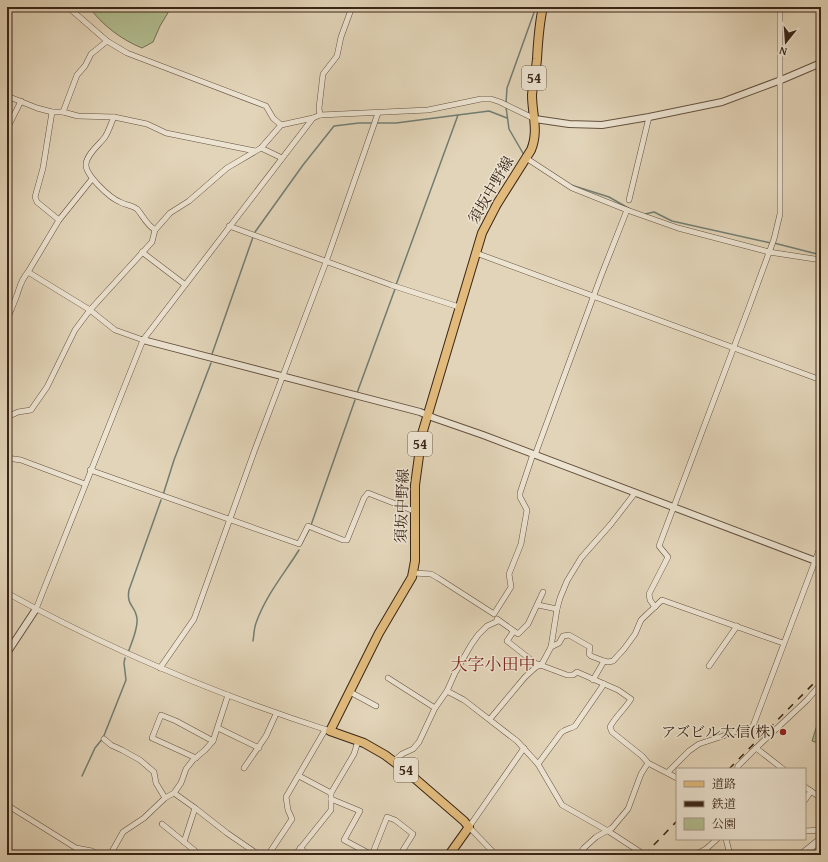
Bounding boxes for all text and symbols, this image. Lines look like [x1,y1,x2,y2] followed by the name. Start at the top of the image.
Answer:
[766,22,806,62] north arrow
[777,43,789,60] text: N
[522,66,546,90] road number: 54
[463,152,518,227] street label: 須坂中野線
[408,432,432,456] road number: 54
[390,468,413,544] street label: 須坂中野線
[451,651,536,676] district label: 大字小田中
[661,721,775,742] place label: アズビル太信(株)
[778,727,788,737] marker: アズビル太信(株)
[394,758,418,782] road number: 54
[676,768,806,840] legend
[712,775,736,792] text: 道路
[711,795,736,812] text: 鉄道
[712,815,736,832] text: 公園

